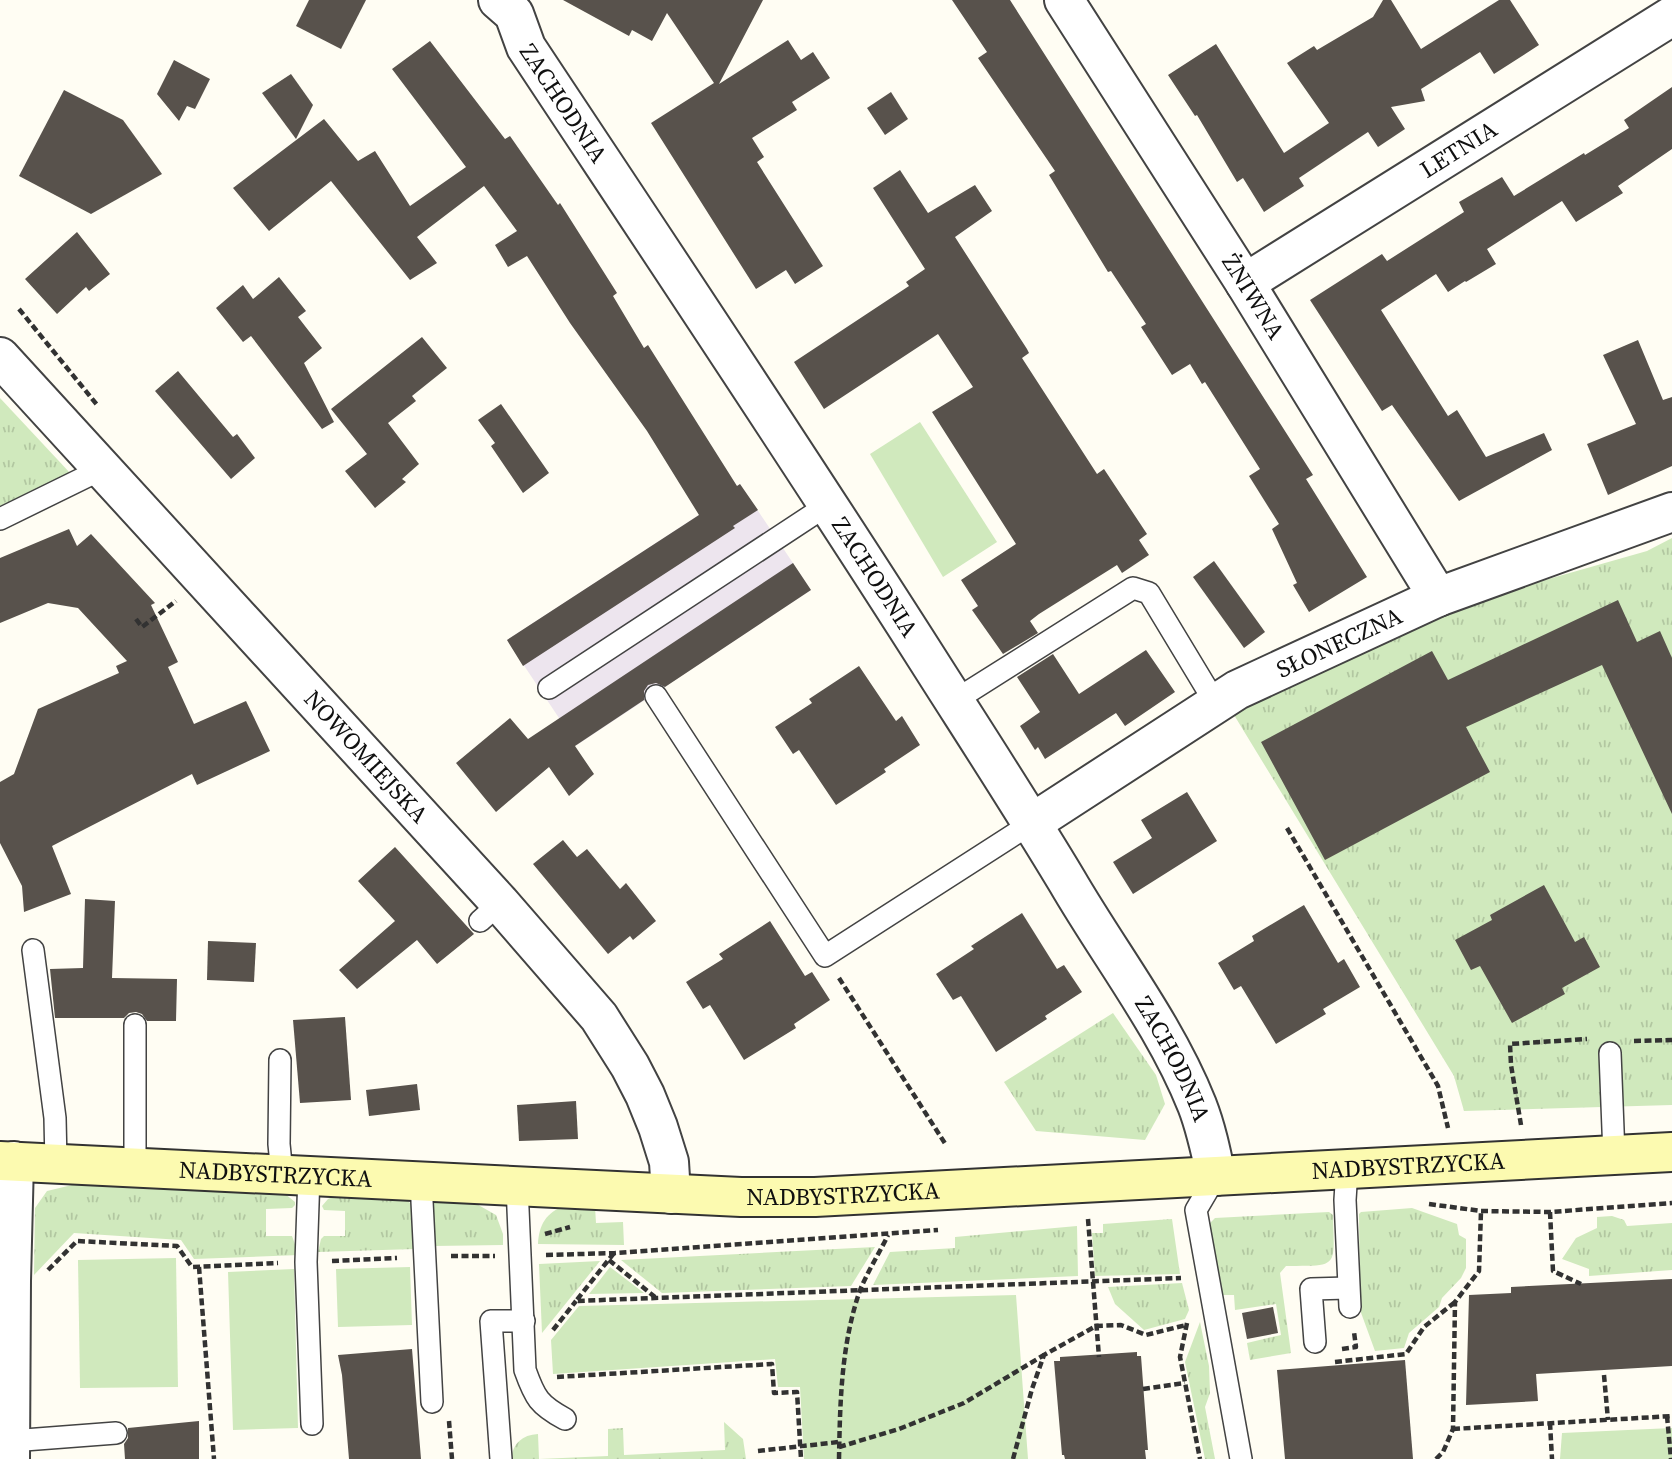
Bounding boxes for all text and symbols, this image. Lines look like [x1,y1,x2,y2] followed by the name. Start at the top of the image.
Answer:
[512,37,615,169] street label: ZACHODNIA
[1414,112,1503,186] street label: LETNIA
[1215,247,1293,346] street label: ŻNIWNA
[824,510,926,643] street label: ZACHODNIA
[1271,599,1407,686] street label: SŁONECZNA
[297,683,436,830] street label: NOWOMIEJSKA
[1127,990,1219,1126] street label: ZACHODNIA
[1311,1144,1506,1187] street label: NADBYSTRZYCKA
[178,1153,373,1195] street label: NADBYSTRZYCKA
[746,1173,941,1213] street label: NADBYSTRZYCKA

